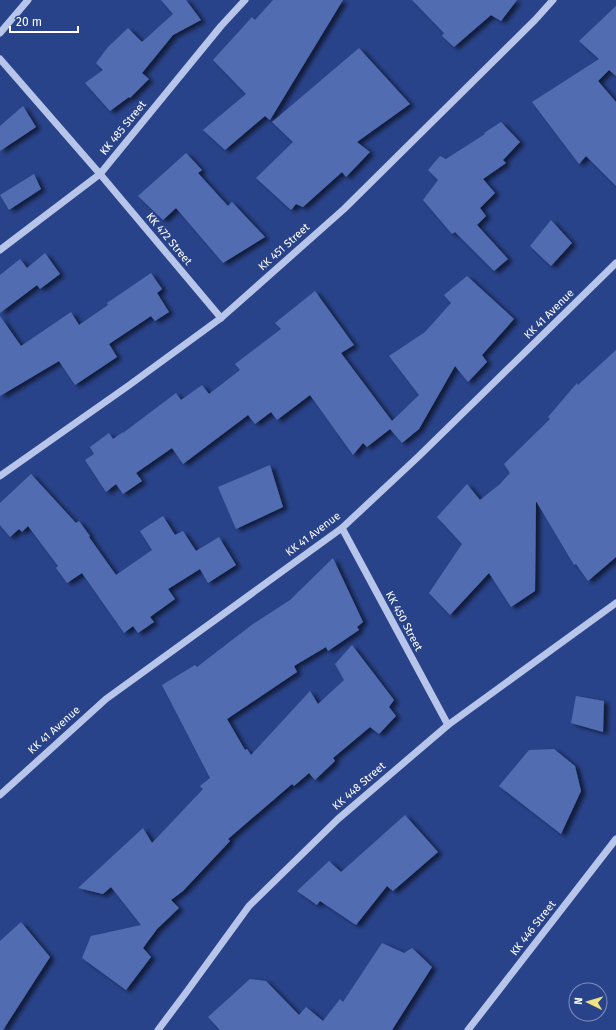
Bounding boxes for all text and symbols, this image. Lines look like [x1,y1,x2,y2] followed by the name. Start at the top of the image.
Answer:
[10,8,78,34] scale bar
[16,15,42,29] text: 20 m
[97,98,149,158] street label: KK 485 Street
[143,210,195,268] street label: KK 472 Street
[256,221,312,273] street label: KK 451 Street
[521,286,577,342] street label: KK 41 Avenue
[283,509,343,559] street label: KK 41 Avenue
[383,589,425,653] street label: KK 450 Street
[25,703,83,757] street label: KK 41 Avenue
[330,759,388,813] street label: KK 448 Street
[507,898,559,958] street label: KK 446 Street
[568,982,608,1022] north arrow
[572,997,585,1005] text: N

